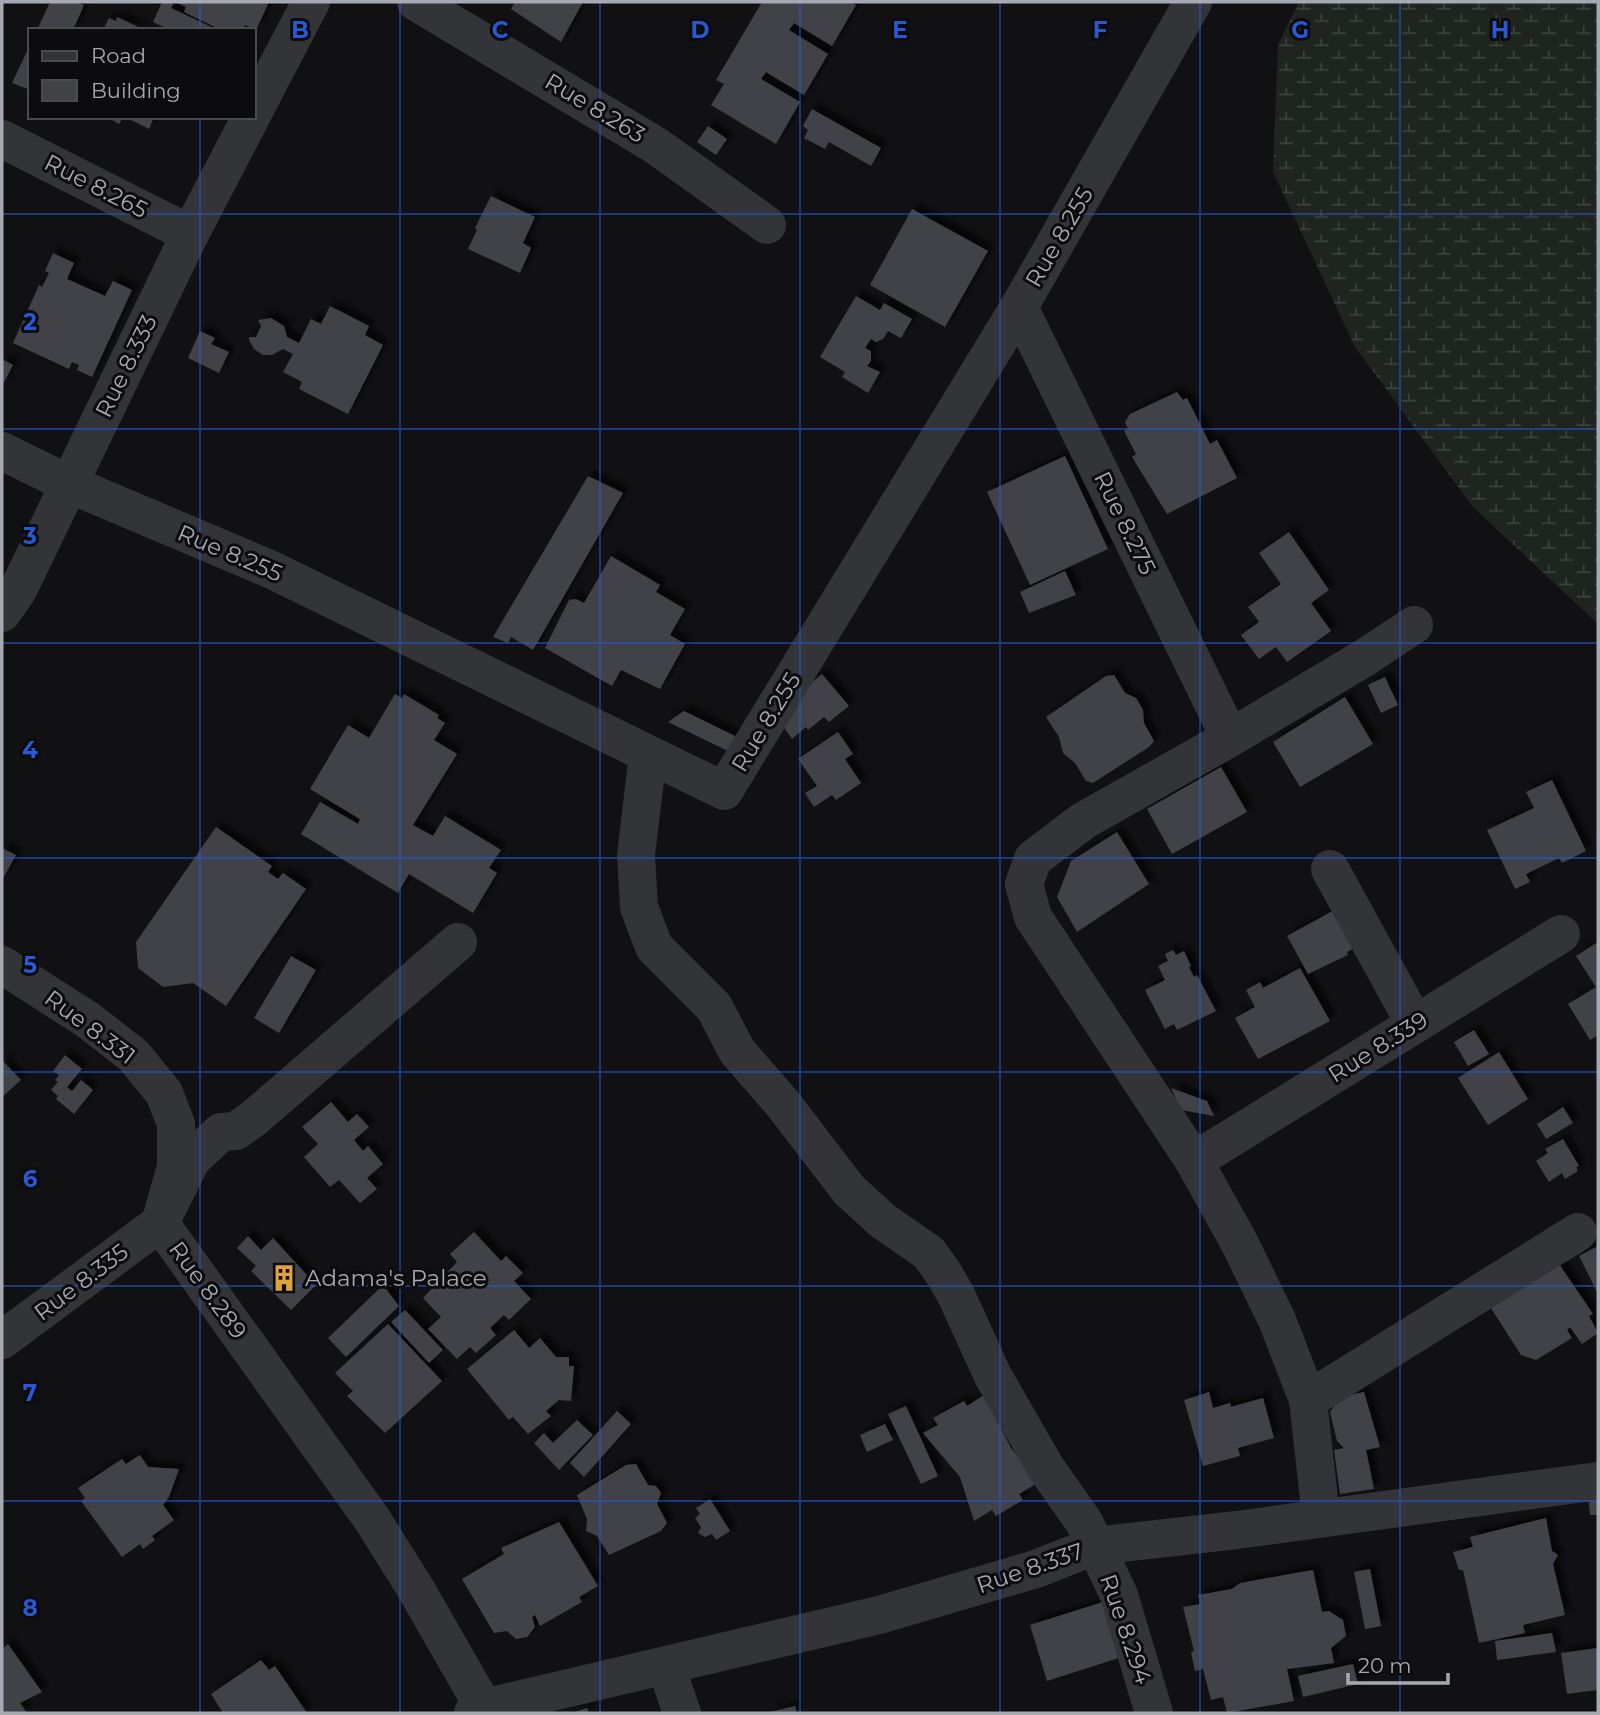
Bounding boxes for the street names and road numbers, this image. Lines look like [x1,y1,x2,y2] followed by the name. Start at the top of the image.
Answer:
[540,67,650,149] street label: Rue 8.263
[40,148,152,224] street label: Rue 8.265
[1019,182,1099,292] street label: Rue 8.255
[89,310,163,422] street label: Rue 8.333
[1088,467,1162,579] street label: Rue 8.275
[173,518,287,588] street label: Rue 8.255
[725,667,807,777] street label: Rue 8.255
[39,984,141,1070] street label: Rue 8.331
[1323,1005,1433,1089] street label: Rue 8.339
[163,1236,253,1344] street label: Rue 8.289
[28,1238,134,1326] street label: Rue 8.335
[973,1537,1087,1599] street label: Rue 8.337
[1094,1570,1158,1688] street label: Rue 8.294

